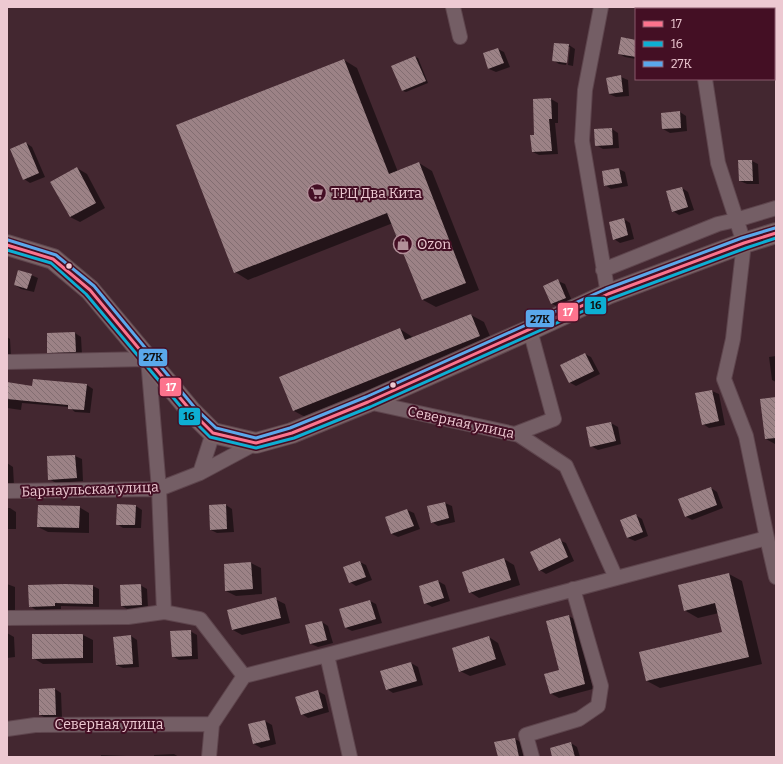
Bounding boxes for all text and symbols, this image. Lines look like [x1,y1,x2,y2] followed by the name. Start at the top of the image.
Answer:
[635,8,775,80] legend
[671,17,682,31] text: 17
[671,37,683,51] text: 16
[671,57,692,71] text: 27К
[306,182,328,204] supermarket icon: ТРЦ Два Кита
[331,185,422,202] place label: ТРЦ Два Кита
[392,233,414,255] shop icon: Ozon
[417,236,451,253] place label: Ozon
[64,261,74,271] unlabelled marker
[584,296,607,315] line badge: 16
[590,299,602,312] text: 16
[557,302,579,322] line badge: 17
[563,306,573,319] text: 17
[525,309,555,328] line badge: 27К
[530,313,550,326] text: 27К
[138,348,168,367] line badge: 27К
[143,351,163,364] text: 27К
[159,377,182,397] line badge: 17
[388,380,398,390] unlabelled marker
[166,381,176,394] text: 17
[406,403,516,442] street label: Северная улица
[178,407,201,426] line badge: 16
[183,410,195,423] text: 16
[21,479,159,500] street label: Барнаульская улица
[55,716,164,733] street label: Северная улица

